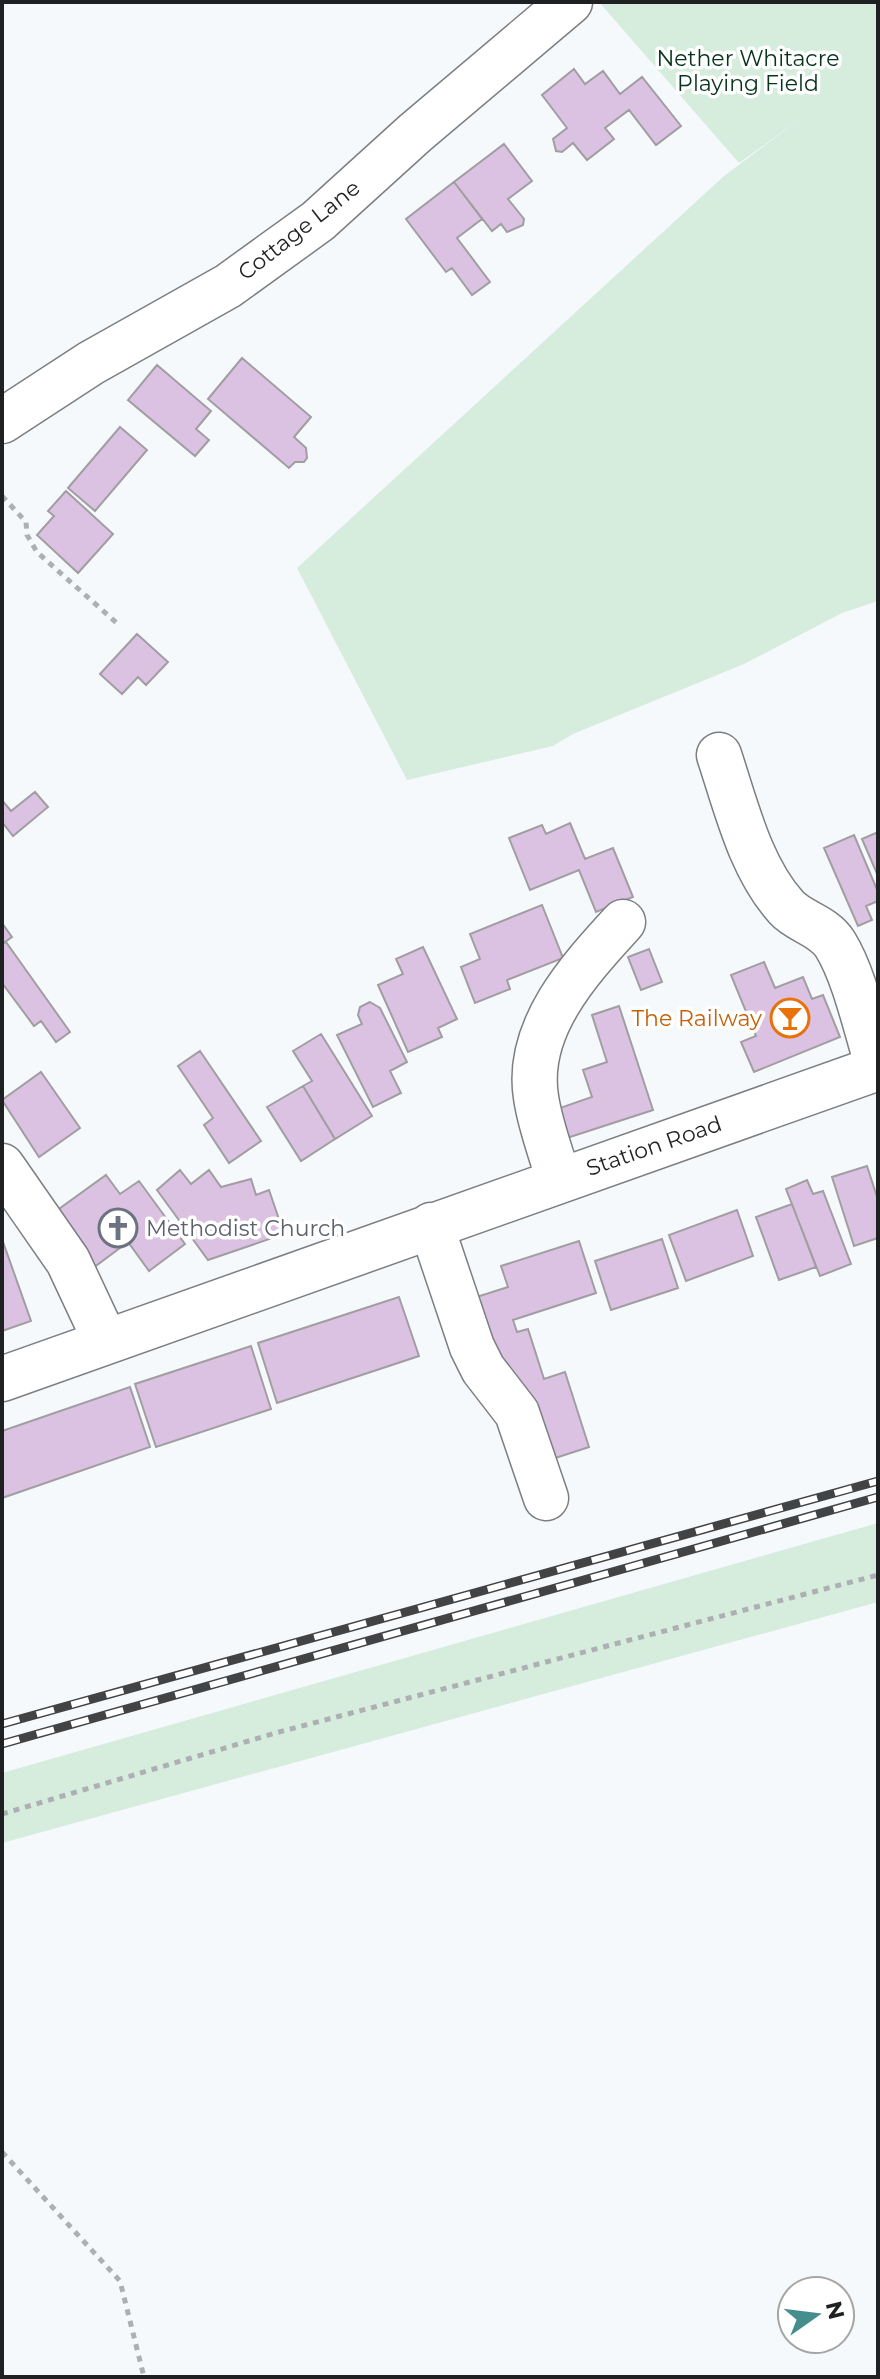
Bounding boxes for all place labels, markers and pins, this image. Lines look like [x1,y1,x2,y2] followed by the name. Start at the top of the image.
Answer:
[769,997,811,1039] bar icon: The Railway
[631,1005,762,1032] place label: The Railway
[97,1207,139,1249] church icon: Methodist Church
[146,1215,345,1242] place label: Methodist Church

